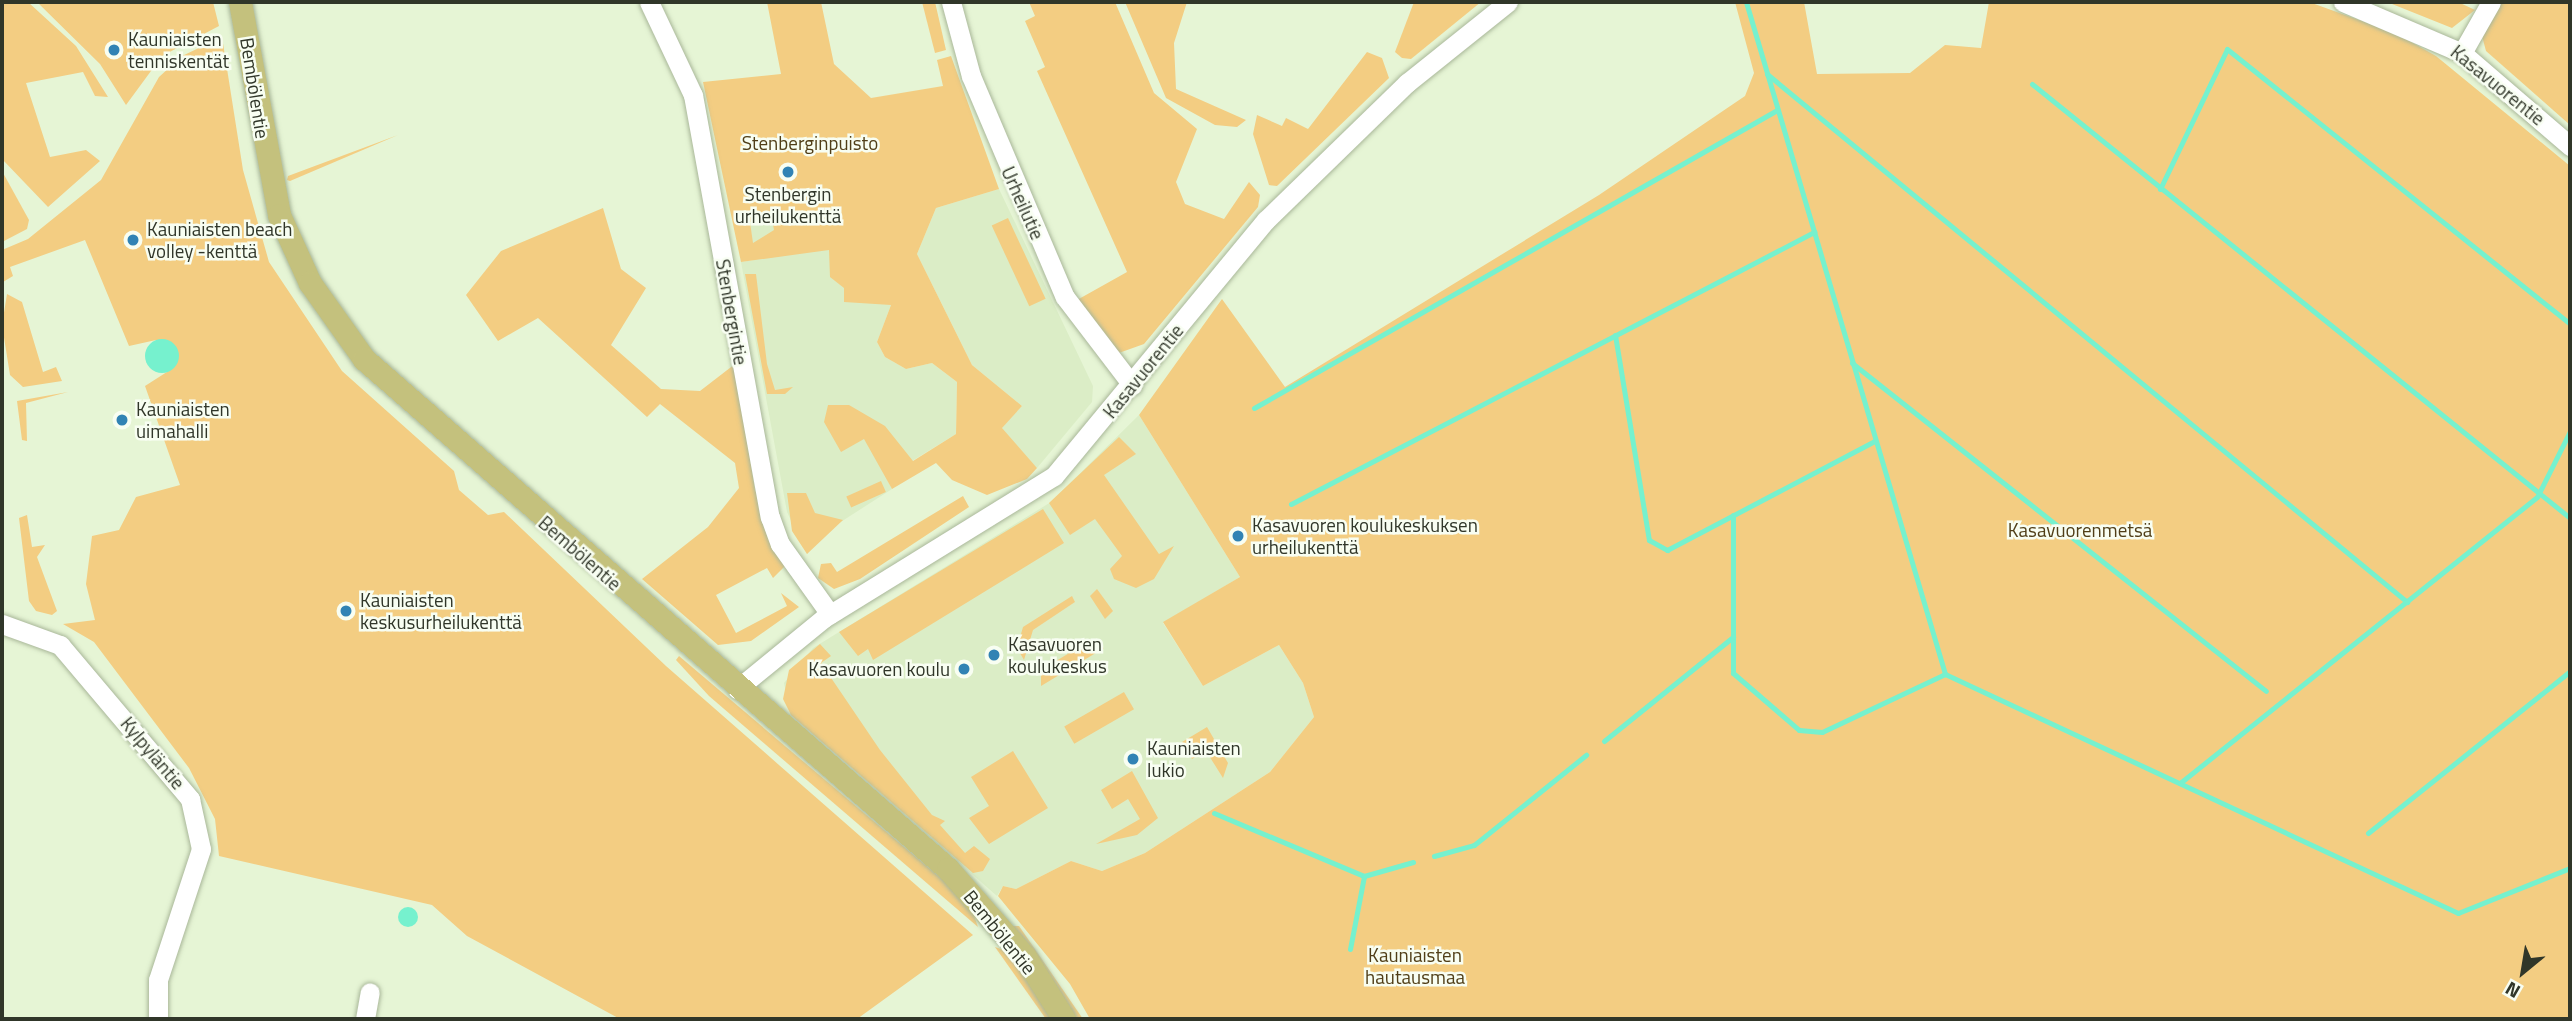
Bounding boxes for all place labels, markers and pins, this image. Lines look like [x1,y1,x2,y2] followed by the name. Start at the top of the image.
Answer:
[128,28,229,72] place label: Kauniaisten tenniskentät
[106,42,122,58] marker: Kauniaisten tenniskentät
[780,164,796,180] marker: Stenbergin urheilukenttä
[735,183,841,227] place label: Stenbergin urheilukenttä
[147,218,293,262] place label: Kauniaisten beach volley -kenttä
[125,232,141,248] marker: Kauniaisten beach volley -kenttä
[136,398,230,442] place label: Kauniaisten uimahalli
[114,412,130,428] marker: Kauniaisten uimahalli
[1252,514,1478,558] place label: Kasavuoren koulukeskuksen urheilukenttä
[1230,528,1246,544] marker: Kasavuoren koulukeskuksen urheilukenttä
[360,589,522,633] place label: Kauniaisten keskusurheilukenttä
[338,603,354,619] marker: Kauniaisten keskusurheilukenttä
[1008,633,1107,677] place label: Kasavuoren koulukeskus
[986,647,1002,663] marker: Kasavuoren koulukeskus
[808,658,950,680] place label: Kasavuoren koulu
[956,661,972,677] marker: Kasavuoren koulu
[1147,737,1241,781] place label: Kauniaisten lukio
[1125,751,1141,767] marker: Kauniaisten lukio

